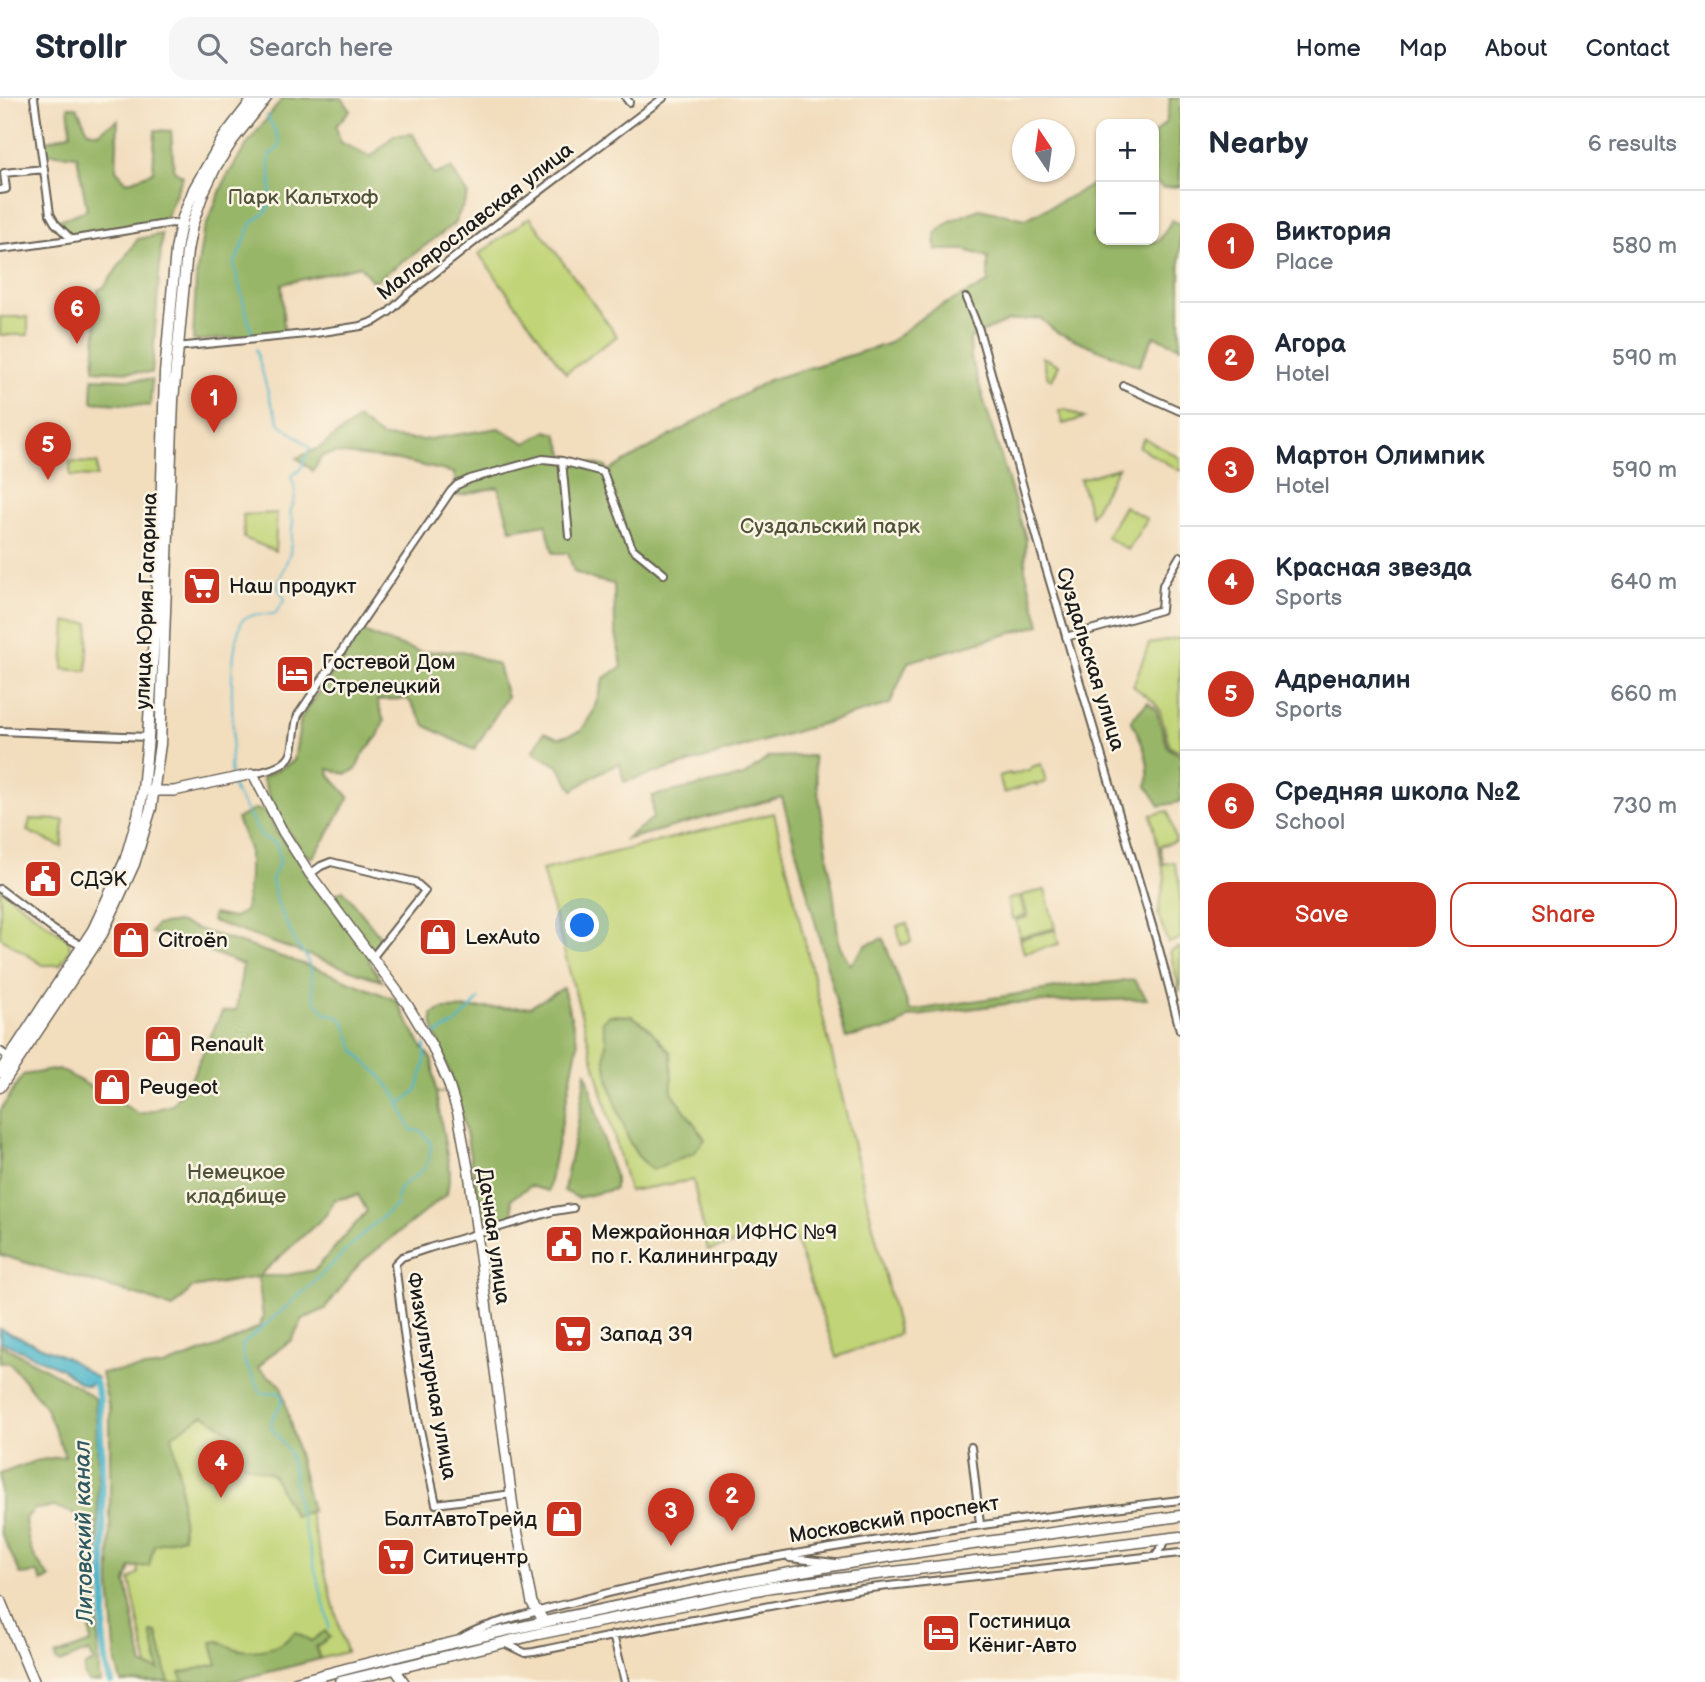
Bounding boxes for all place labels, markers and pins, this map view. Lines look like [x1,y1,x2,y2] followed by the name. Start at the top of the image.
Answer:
[54,286,100,344] pin: 6
[191,375,237,433] pin: 1
[25,422,71,480] pin: 5
[181,565,223,607] supermarket icon: Наш продукт
[229,574,357,599] place label: Наш продукт
[322,650,456,699] place label: Гостевой Дом Стрелецкий
[274,653,316,695] hotel icon: Гостевой Дом Стрелецкий
[22,858,64,900] public building icon: СДЭК
[70,867,127,892] place label: СДЭК
[417,916,459,958] shop icon: LexAuto
[110,919,152,961] shop icon: Citroën
[465,925,541,950] place label: LexAuto
[158,928,228,953] place label: Citroën
[142,1023,184,1065] shop icon: Renault
[190,1032,264,1057] place label: Renault
[91,1066,133,1108] shop icon: Peugeot
[139,1075,219,1100] place label: Peugeot
[591,1220,837,1269] place label: Межрайонная ИФНС №9 по г. Калининграду
[543,1223,585,1265] public building icon: Межрайонная ИФНС №9 по г. Калининграду
[552,1313,594,1355] supermarket icon: Запад 39
[600,1322,693,1347] place label: Запад 39
[198,1440,244,1498] pin: 4
[709,1473,755,1531] pin: 2
[648,1488,694,1546] pin: 3
[543,1498,585,1540] shop icon: БалтАвтоТрейд
[384,1507,537,1532] place label: БалтАвтоТрейд
[375,1536,417,1578] supermarket icon: Ситицентр
[423,1545,528,1570] place label: Ситицентр
[968,1609,1077,1658] place label: Гостиница Кёниг-Авто
[920,1612,962,1654] hotel icon: Гостиница Кёниг-Авто

